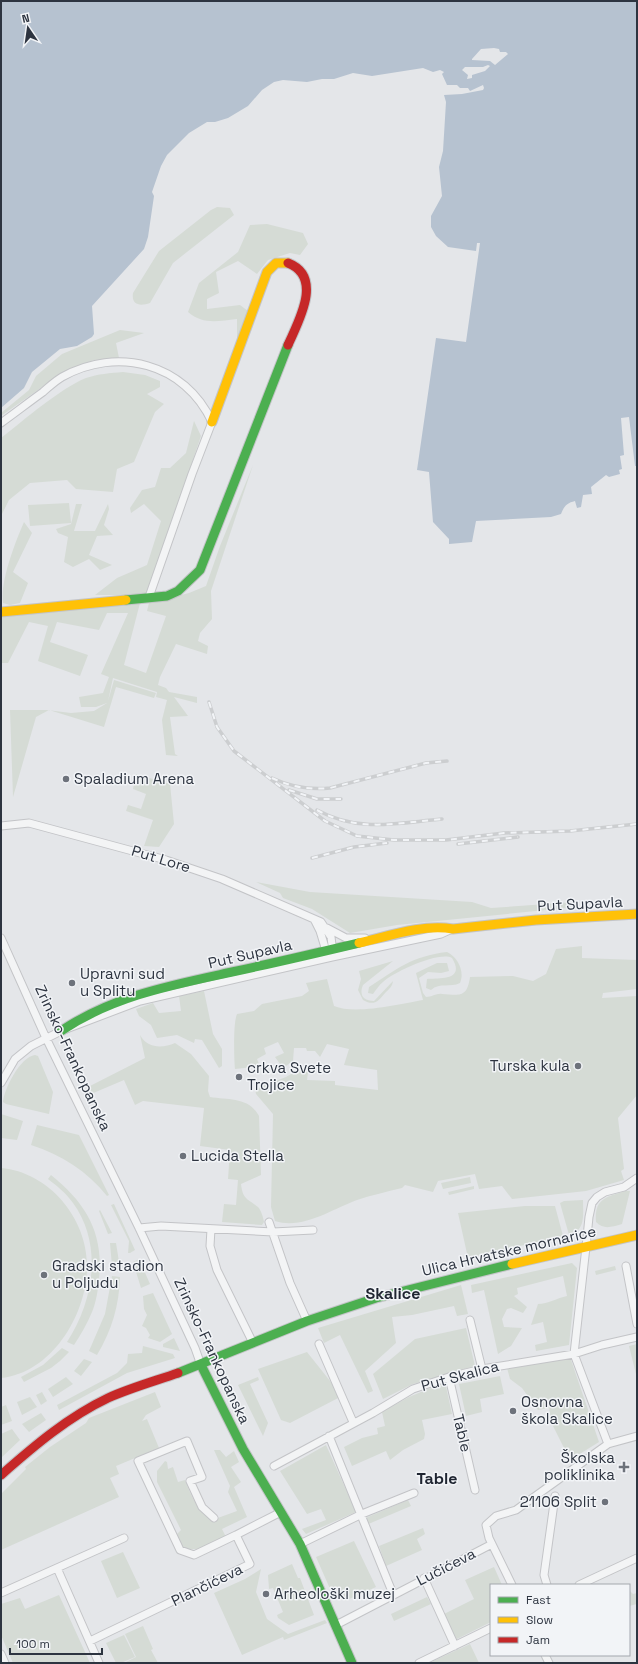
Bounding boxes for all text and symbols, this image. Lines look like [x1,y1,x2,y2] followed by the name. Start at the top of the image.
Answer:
[8,8,48,48] north arrow
[21,11,31,26] text: N
[74,769,195,788] place label: Spaladium Arena
[61,774,71,784] marker: Spaladium Arena
[129,841,193,877] street label: Put Lore
[537,892,624,915] street label: Put Supavla
[206,935,294,972] street label: Put Supavla
[80,964,165,1000] place label: Upravni sud u Splitu
[67,978,77,988] marker: Upravni sud u Splitu
[31,982,116,1134] street label: Zrinsko-Frankopanska
[490,1056,570,1075] place label: Turska kula
[247,1058,331,1094] place label: crkva Svete Trojice
[573,1061,583,1071] marker: Turska kula
[234,1072,244,1082] marker: crkva Svete Trojice
[191,1146,284,1165] place label: Lucida Stella
[178,1151,188,1161] marker: Lucida Stella
[420,1221,598,1280] street label: Ulica Hrvatske mornarice
[52,1256,164,1292] place label: Gradski stadion u Poljudu
[39,1270,49,1280] marker: Gradski stadion u Poljudu
[170,1275,255,1427] street label: Zrinsko-Frankopanska
[366,1283,420,1304] district label: Skalice
[419,1356,501,1395] street label: Put Skalica
[521,1392,613,1428] place label: Osnovna škola Skalice
[508,1406,518,1416] marker: Osnovna škola Skalice
[449,1412,476,1454] street label: Table
[544,1448,615,1484] place label: Školska poliklinika
[618,1461,630,1473] marker: Školska poliklinika
[417,1468,457,1489] district label: Table
[520,1492,597,1511] place label: 21106 Split
[600,1497,610,1507] marker: 21106 Split
[413,1543,479,1590] street label: Lučićeva
[168,1559,246,1610] street label: Plančićeva
[274,1584,395,1603] place label: Arheološki muzej
[490,1584,630,1656] legend
[261,1589,271,1599] marker: Arheološki muzej
[526,1592,551,1608] text: Fast
[526,1612,553,1628] text: Slow
[10,1630,102,1656] scale bar
[526,1632,550,1648] text: Jam
[16,1636,50,1652] text: 100 m

